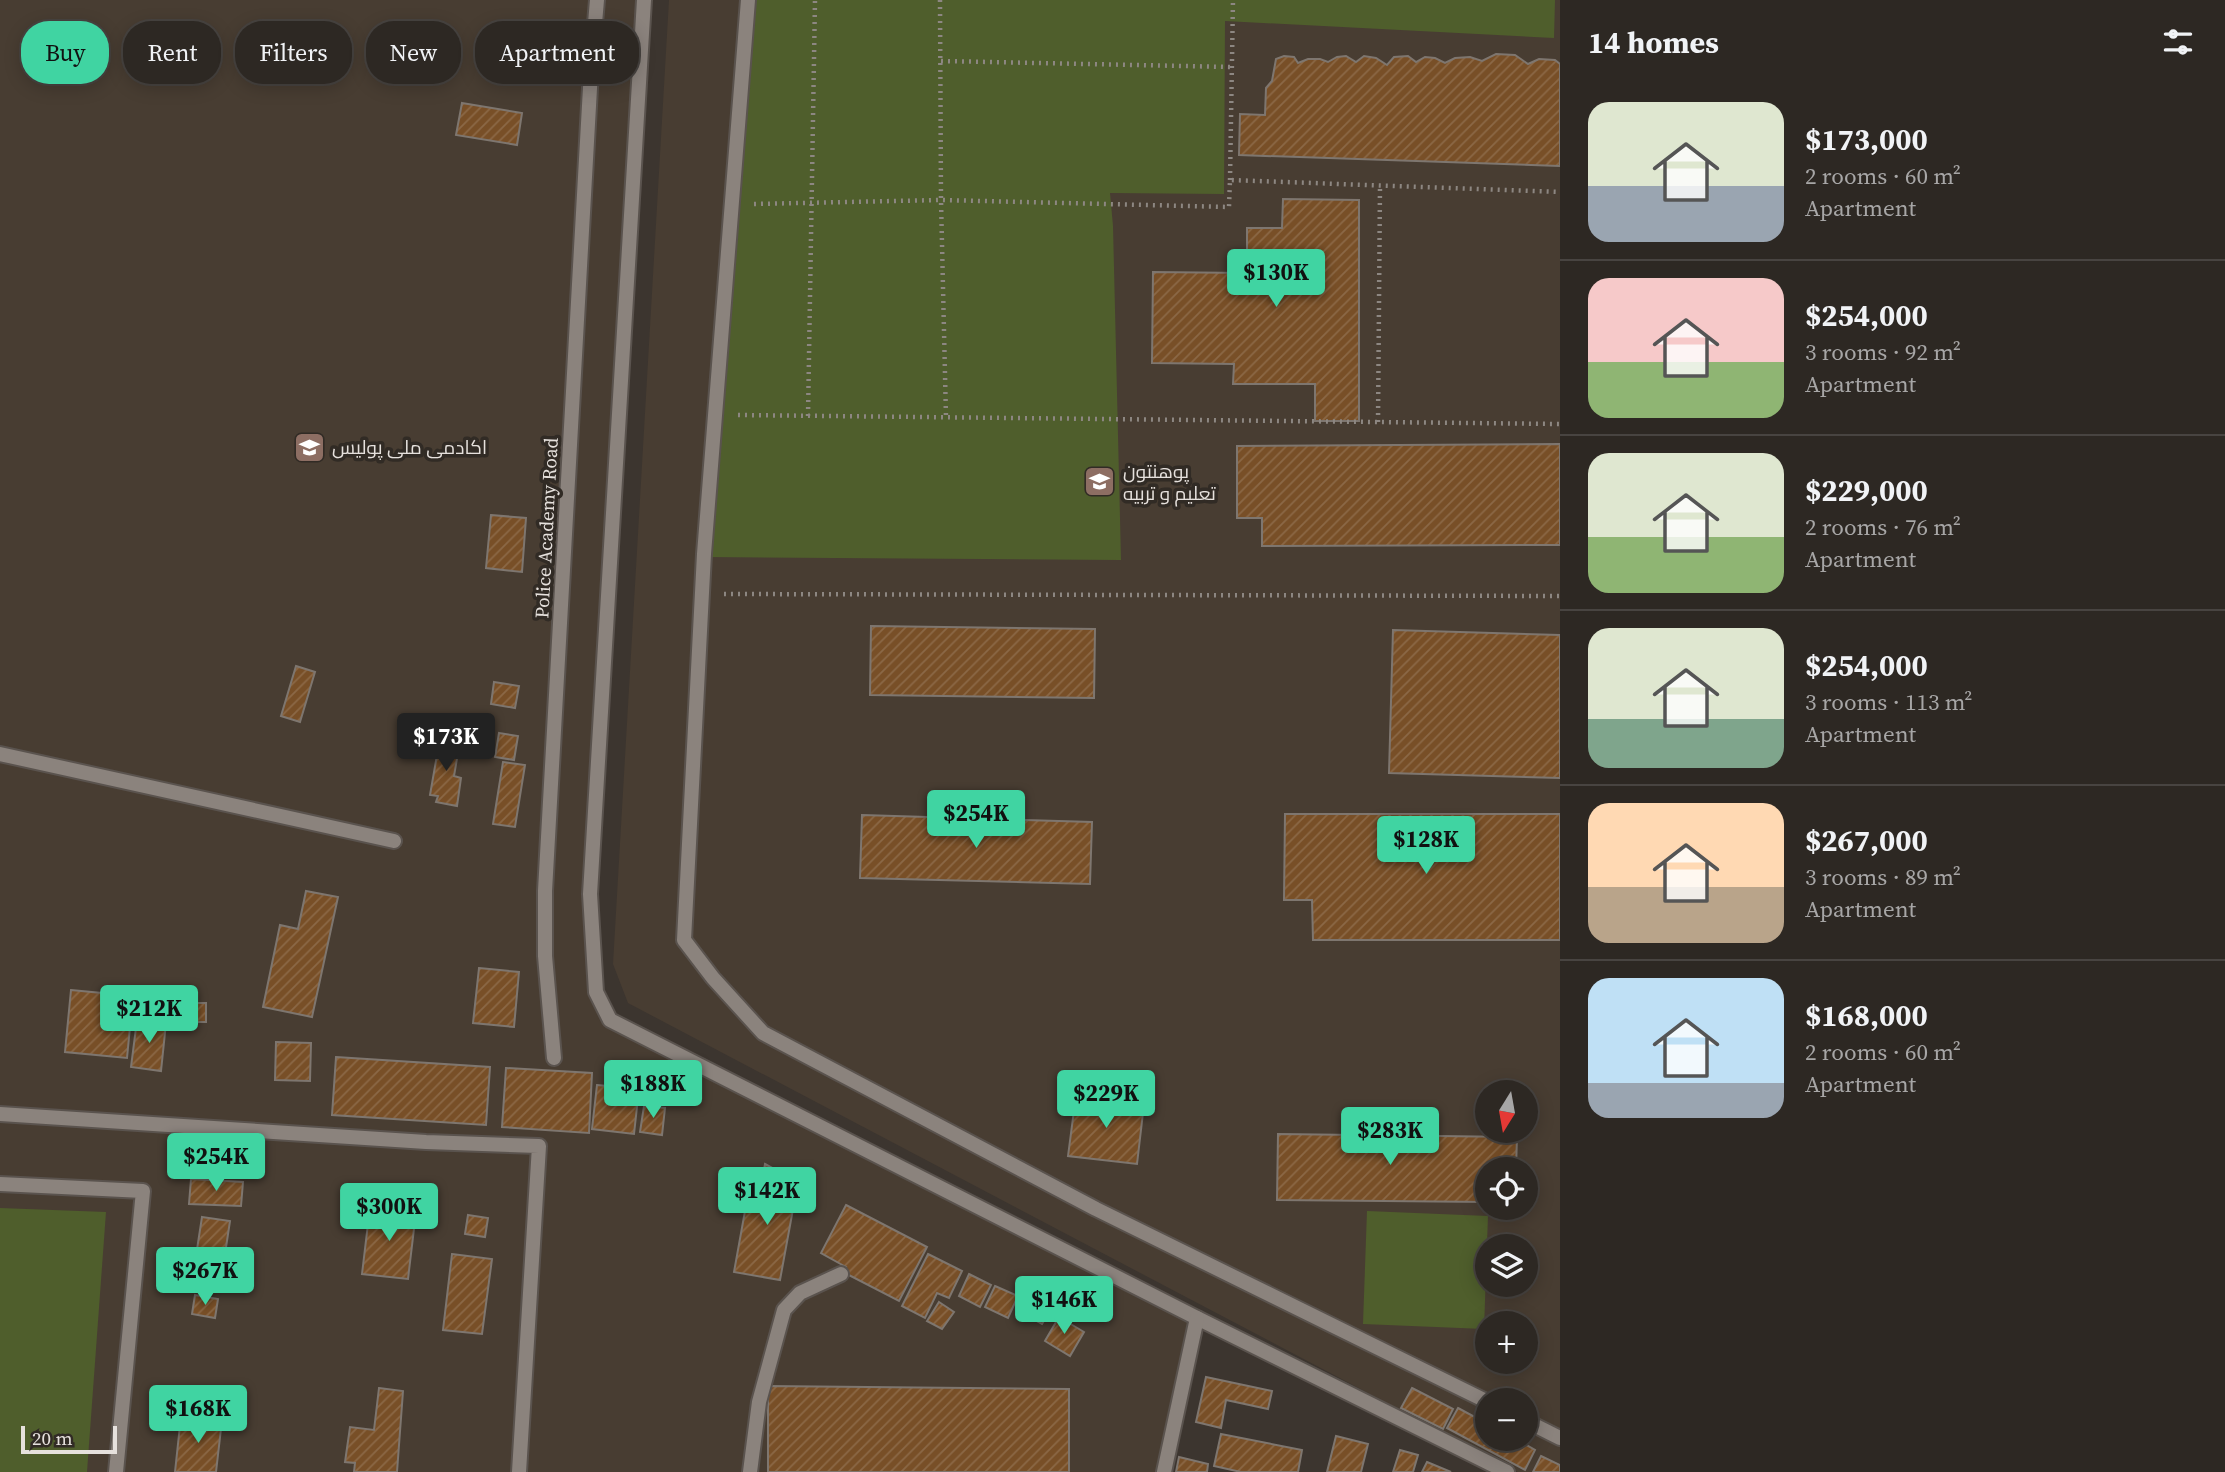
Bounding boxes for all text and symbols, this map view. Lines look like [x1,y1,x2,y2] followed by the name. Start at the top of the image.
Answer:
[21,21,109,84] chip: Buy
[123,21,221,84] chip: Rent
[235,21,352,84] chip: Filters
[366,21,461,84] chip: New
[475,21,639,84] chip: Apartment
[1588,22,1719,63] text: 14 homes
[2159,23,2197,61] icon: filters
[1805,119,1928,160] text: $173,000
[1644,130,1728,214] icon: home
[1805,160,1961,192] text: 2 rooms · 60 m²
[1805,192,1916,224] text: Apartment
[1227,250,1325,309] pin: $130K
[1243,256,1309,288] text: $130K
[1805,295,1928,336] text: $254,000
[1644,306,1728,390] icon: home
[1805,336,1961,368] text: 3 rooms · 92 m²
[1805,368,1916,400] text: Apartment
[292,430,326,464] school or university icon: اکادمی ملی پولیس
[332,434,487,460] place label: اکادمی ملی پولیس
[528,437,564,619] street label: Police Academy Road
[1123,458,1216,507] place label: پوهنتون تعلیم و تربیه
[1083,465,1117,499] school or university icon: پوهنتون تعلیم و تربیه
[1805,470,1928,511] text: $229,000
[1644,481,1728,565] icon: home
[1805,511,1961,543] text: 2 rooms · 76 m²
[1805,543,1916,575] text: Apartment
[1805,645,1928,686] text: $254,000
[1644,656,1728,740] icon: home
[1805,686,1972,718] text: 3 rooms · 113 m²
[397,714,495,773] pin: $173K
[1805,718,1916,750] text: Apartment
[413,720,479,752] text: $173K
[927,790,1025,850] pin: $254K
[943,797,1009,829] text: $254K
[1377,816,1475,876] pin: $128K
[1805,820,1928,861] text: $267,000
[1393,823,1459,855] text: $128K
[1644,831,1728,915] icon: home
[1805,861,1961,893] text: 3 rooms · 89 m²
[1805,893,1916,925] text: Apartment
[100,986,198,1045] pin: $212K
[116,992,182,1024] text: $212K
[1805,995,1928,1036] text: $168,000
[1644,1006,1728,1090] icon: home
[1805,1036,1961,1068] text: 2 rooms · 60 m²
[604,1060,702,1120] pin: $188K
[620,1067,686,1099] text: $188K
[1805,1068,1916,1100] text: Apartment
[1057,1070,1155,1130] pin: $229K
[1073,1077,1139,1109] text: $229K
[1475,1080,1538,1143] north arrow
[1475,1080,1538,1451] map controls
[1341,1108,1439,1167] pin: $283K
[1357,1114,1423,1146] text: $283K
[167,1134,265,1193] pin: $254K
[183,1140,249,1172] text: $254K
[1475,1157,1538,1220] button: locate
[718,1168,816,1227] pin: $142K
[734,1174,800,1206] text: $142K
[340,1184,438,1243] pin: $300K
[356,1190,422,1222] text: $300K
[1475,1234,1538,1297] button: layers
[156,1248,254,1307] pin: $267K
[172,1254,238,1286] text: $267K
[1015,1276,1113,1336] pin: $146K
[1031,1283,1097,1315] text: $146K
[1475,1311,1538,1374] button: +
[149,1386,247,1445] pin: $168K
[1475,1388,1538,1451] button: −
[165,1392,231,1424] text: $168K
[21,1423,117,1455] scale bar
[32,1425,73,1451] text: 20 m

